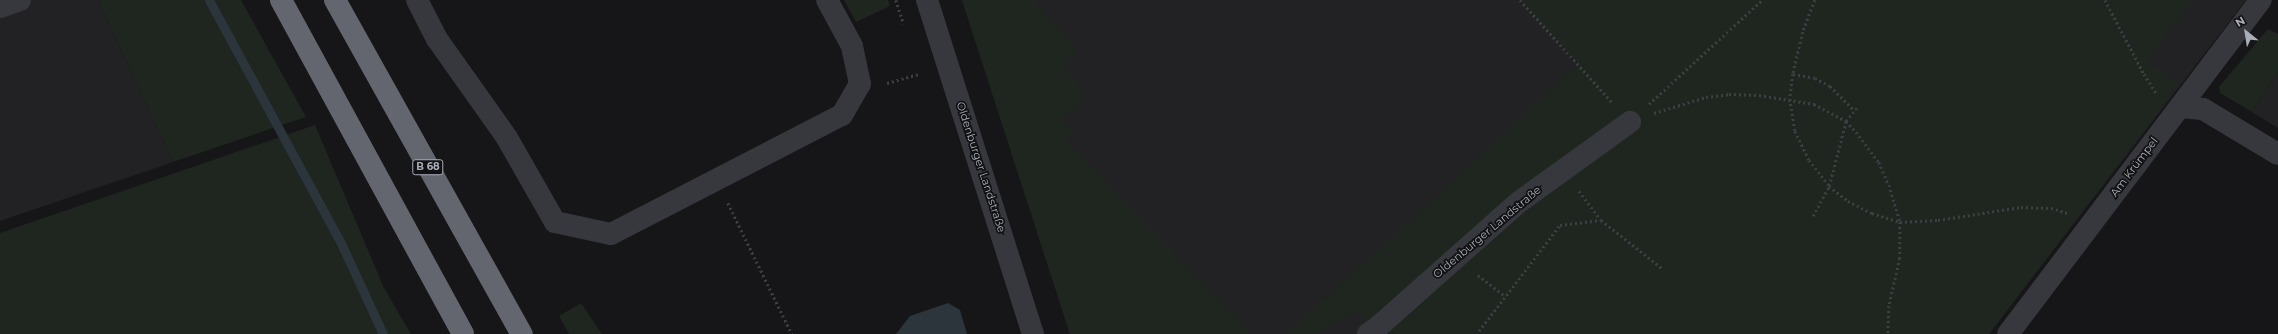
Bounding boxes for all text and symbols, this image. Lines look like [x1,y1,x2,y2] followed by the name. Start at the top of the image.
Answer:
[2226,12,2266,52] north arrow
[2233,13,2247,30] text: N
[954,100,1008,234] street label: Oldenburger Landstraße
[2107,135,2161,199] street label: Am Krümpel
[412,159,444,175] road number: B 68
[1430,183,1544,281] street label: Oldenburger Landstraße

